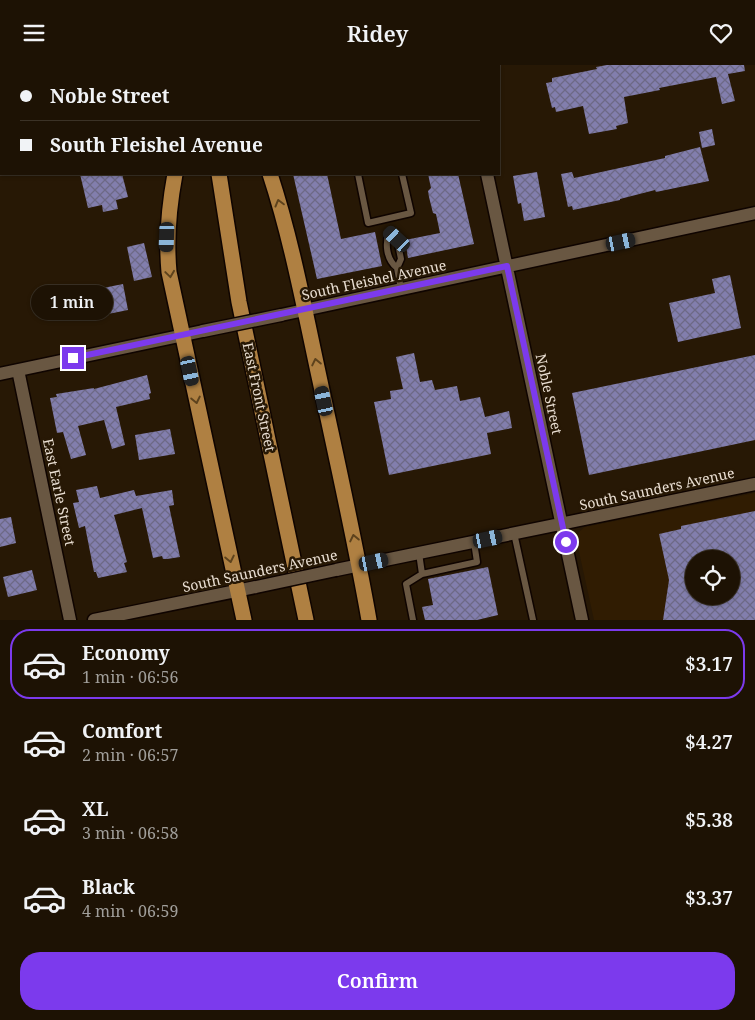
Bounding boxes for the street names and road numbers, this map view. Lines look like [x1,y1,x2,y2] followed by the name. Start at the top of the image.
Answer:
[300,255,448,304] street label: South Fleishel Avenue
[239,341,280,453] street label: East Front Street
[532,352,567,436] street label: Noble Street
[39,437,80,547] street label: East Earle Street
[578,463,736,514] street label: South Saunders Avenue
[181,545,339,596] street label: South Saunders Avenue

